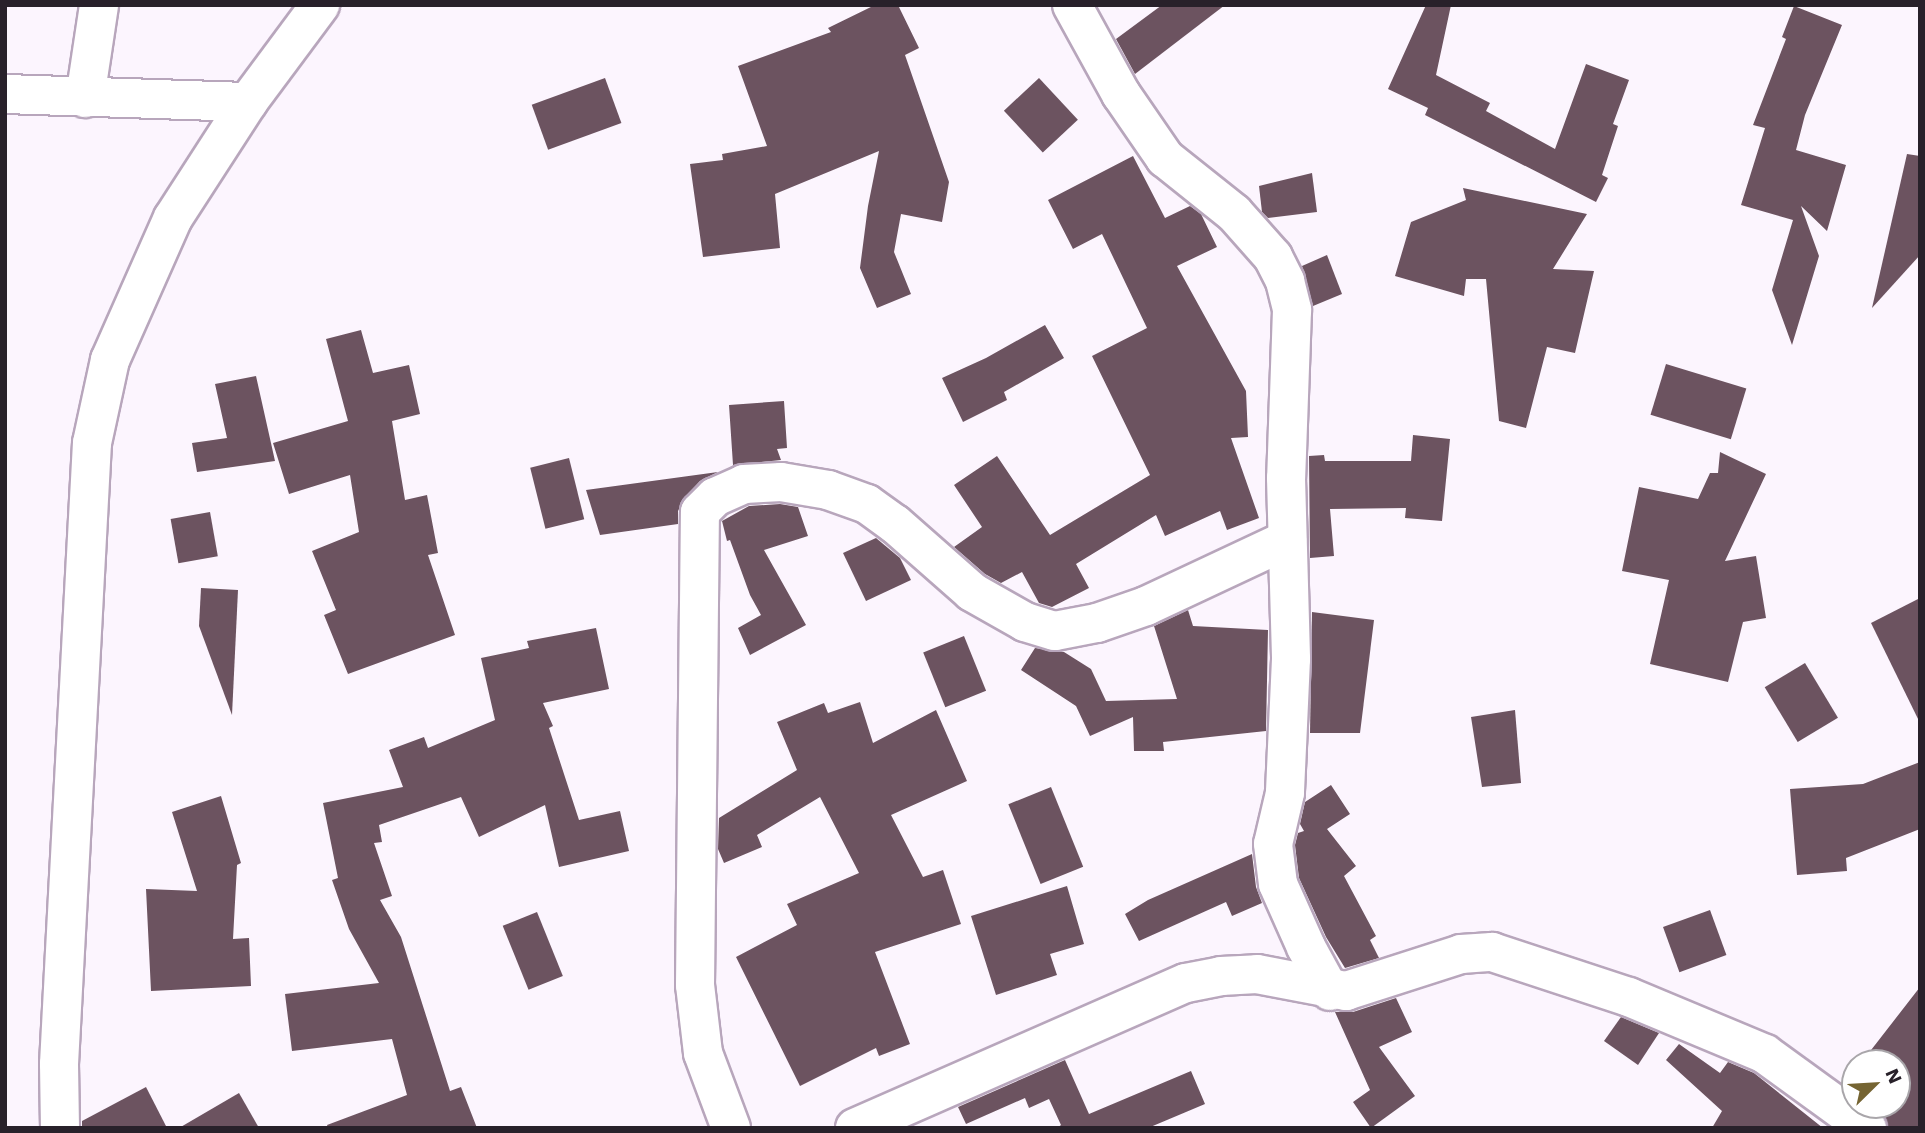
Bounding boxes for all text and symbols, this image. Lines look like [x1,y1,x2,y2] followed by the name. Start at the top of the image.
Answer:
[1841,1049,1911,1119] north arrow
[1880,1065,1907,1087] text: N

